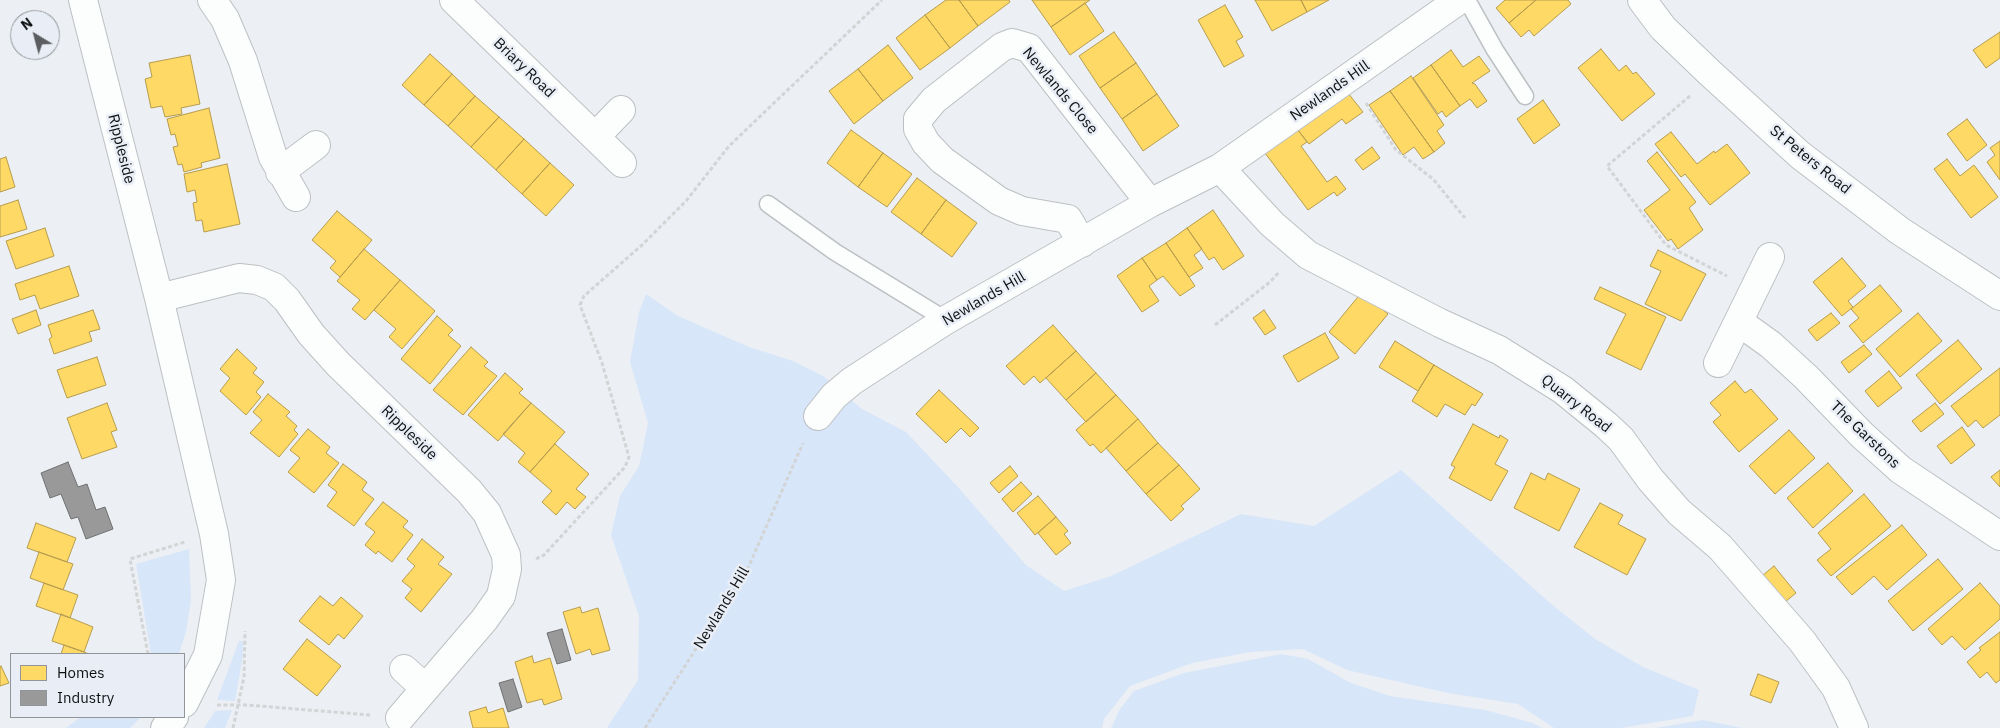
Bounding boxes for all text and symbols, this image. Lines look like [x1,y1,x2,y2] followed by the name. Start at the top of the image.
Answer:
[10,10,60,60] north arrow
[17,14,36,34] text: N
[490,34,558,102] street label: Briary Road
[1018,44,1102,138] street label: Newlands Close
[1287,57,1373,125] street label: Newlands Hill
[104,112,138,186] street label: Rippleside
[1766,122,1854,198] street label: St Peters Road
[939,268,1029,330] street label: Newlands Hill
[1537,371,1615,437] street label: Quarry Road
[1827,397,1903,473] street label: The Garstons
[377,402,441,464] street label: Rippleside
[690,564,754,652] street label: Newlands Hill
[10,653,185,718] legend
[57,663,105,682] text: Homes
[57,688,114,707] text: Industry

